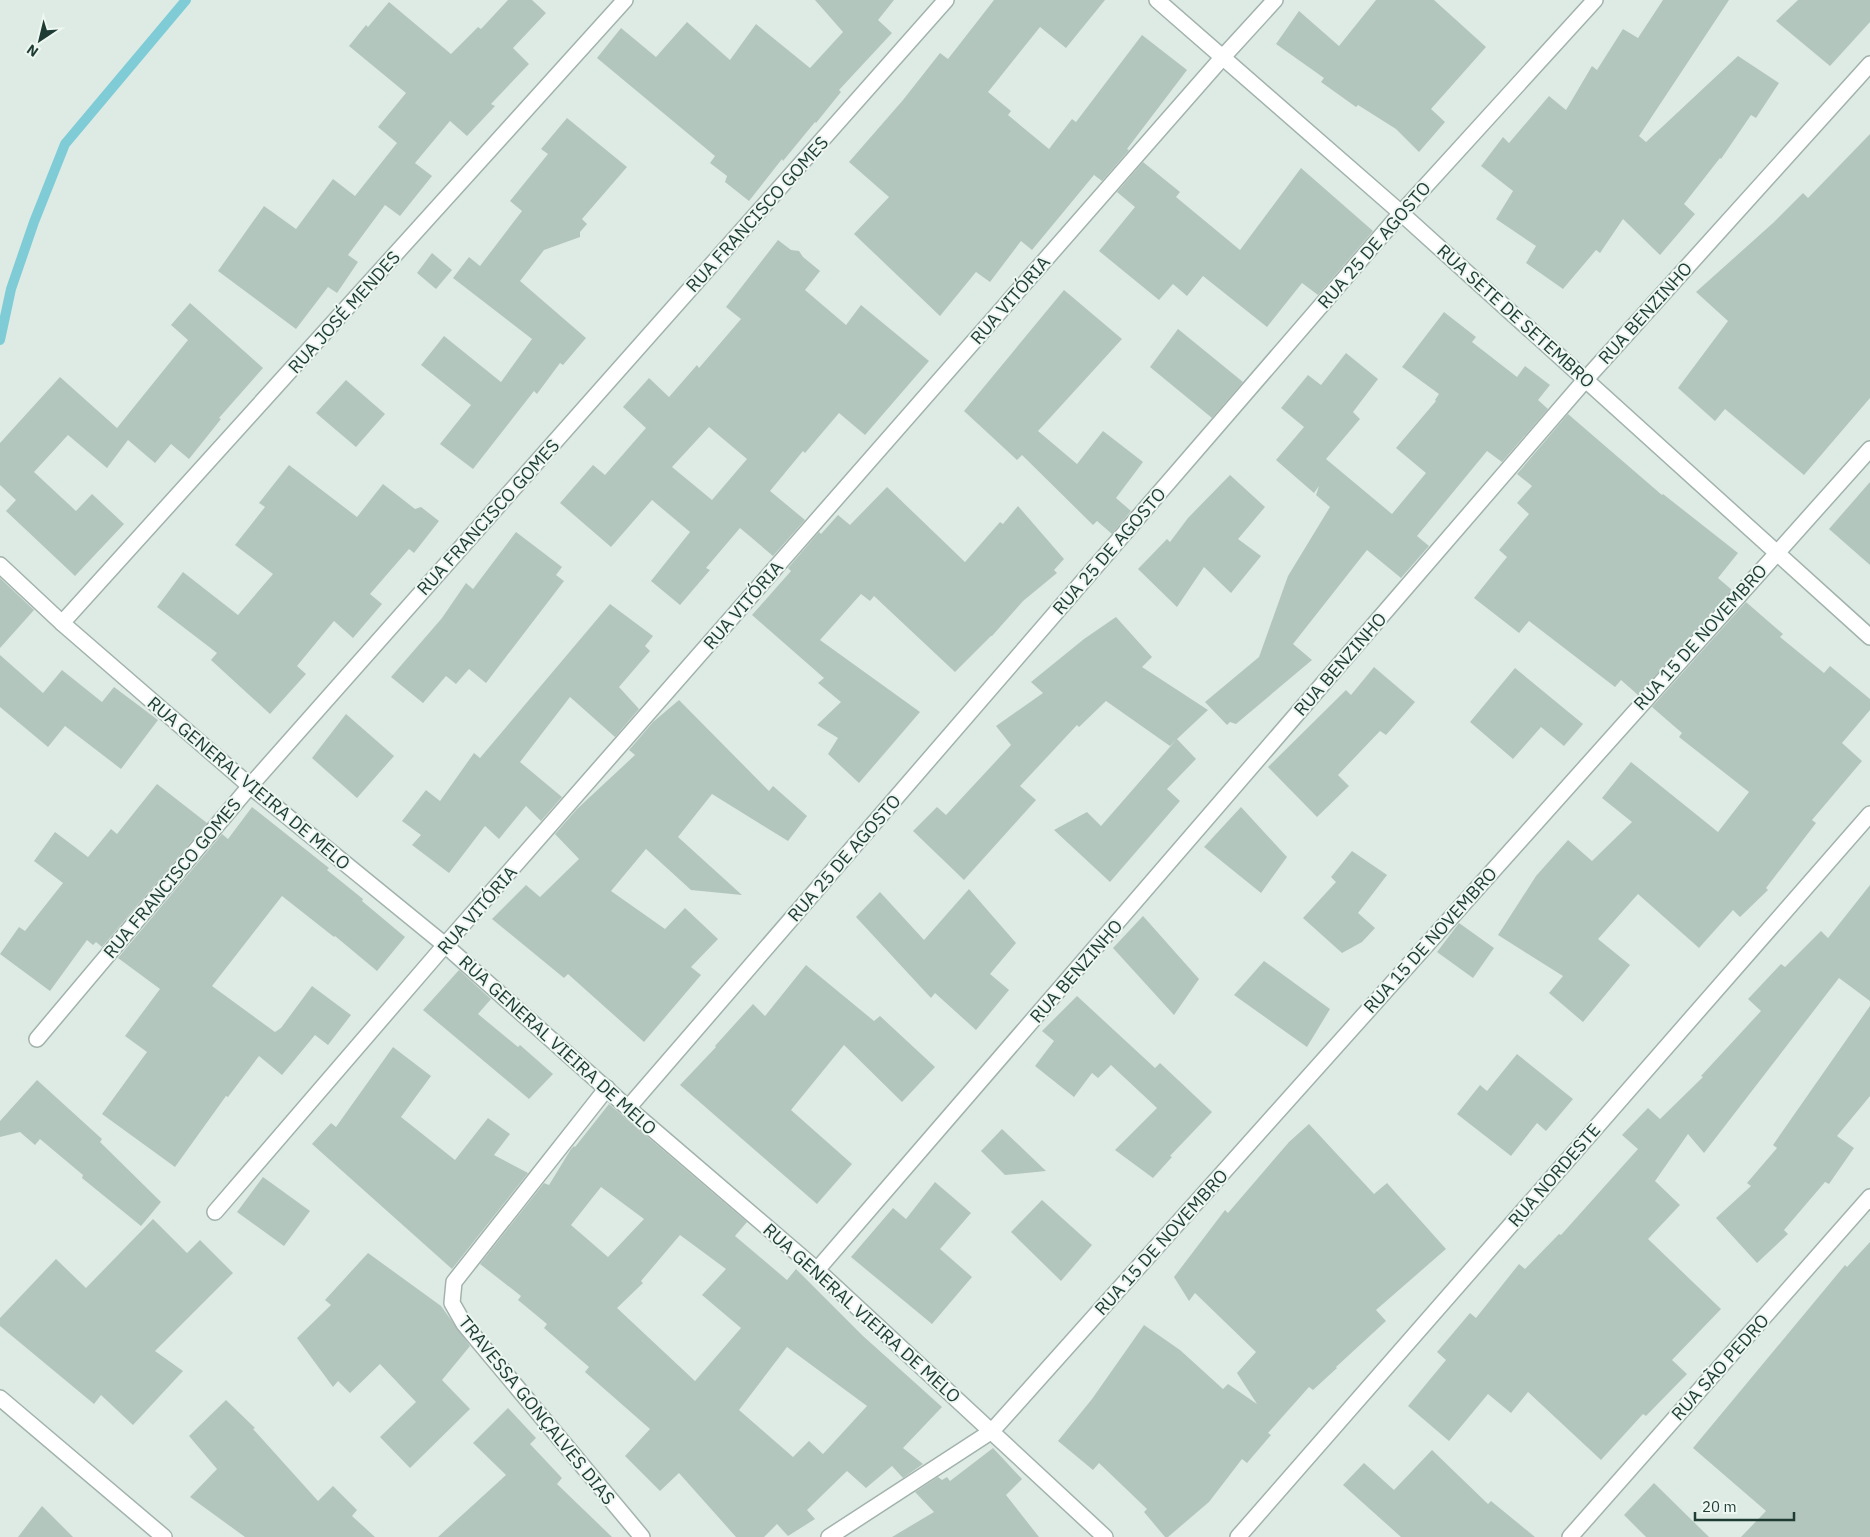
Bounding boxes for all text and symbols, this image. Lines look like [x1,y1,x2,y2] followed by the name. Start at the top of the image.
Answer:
[15,15,65,65] north arrow
[23,40,42,61] text: N
[681,131,833,297] street label: RUA FRANCISCO GOMES
[1312,177,1436,313] street label: RUA 25 DE AGOSTO
[1432,239,1600,393] street label: RUA SETE DE SETEMBRO
[283,246,405,378] street label: RUA JOSÉ MENDES
[965,251,1055,349] street label: RUA VITÓRIA
[1593,257,1697,369] street label: RUA BENZINHO
[412,434,564,600] street label: RUA FRANCISCO GOMES
[1047,483,1171,619] street label: RUA 25 DE AGOSTO
[698,556,788,654] street label: RUA VITÓRIA
[1628,559,1772,715] street label: RUA 15 DE NOVEMBRO
[1289,607,1391,721] street label: RUA BENZINHO
[143,691,355,875] street label: RUA GENERAL VIEIRA DE MELO
[782,790,906,926] street label: RUA 25 DE AGOSTO
[98,793,246,963] street label: RUA FRANCISCO GOMES
[432,861,522,959] street label: RUA VITÓRIA
[1358,862,1502,1018] street label: RUA 15 DE NOVEMBRO
[1025,914,1127,1028] street label: RUA BENZINHO
[454,950,662,1140] street label: RUA GENERAL VIEIRA DE MELO
[1503,1119,1605,1231] street label: RUA NORDESTE
[1089,1164,1233,1320] street label: RUA 15 DE NOVEMBRO
[758,1218,966,1408] street label: RUA GENERAL VIEIRA DE MELO
[1666,1309,1774,1425] street label: RUA SÃO PEDRO
[454,1311,620,1509] street label: TRAVESSA GONÇALVES DIAS
[1695,1490,1794,1522] scale bar
[1702,1497,1737,1516] text: 20 m

